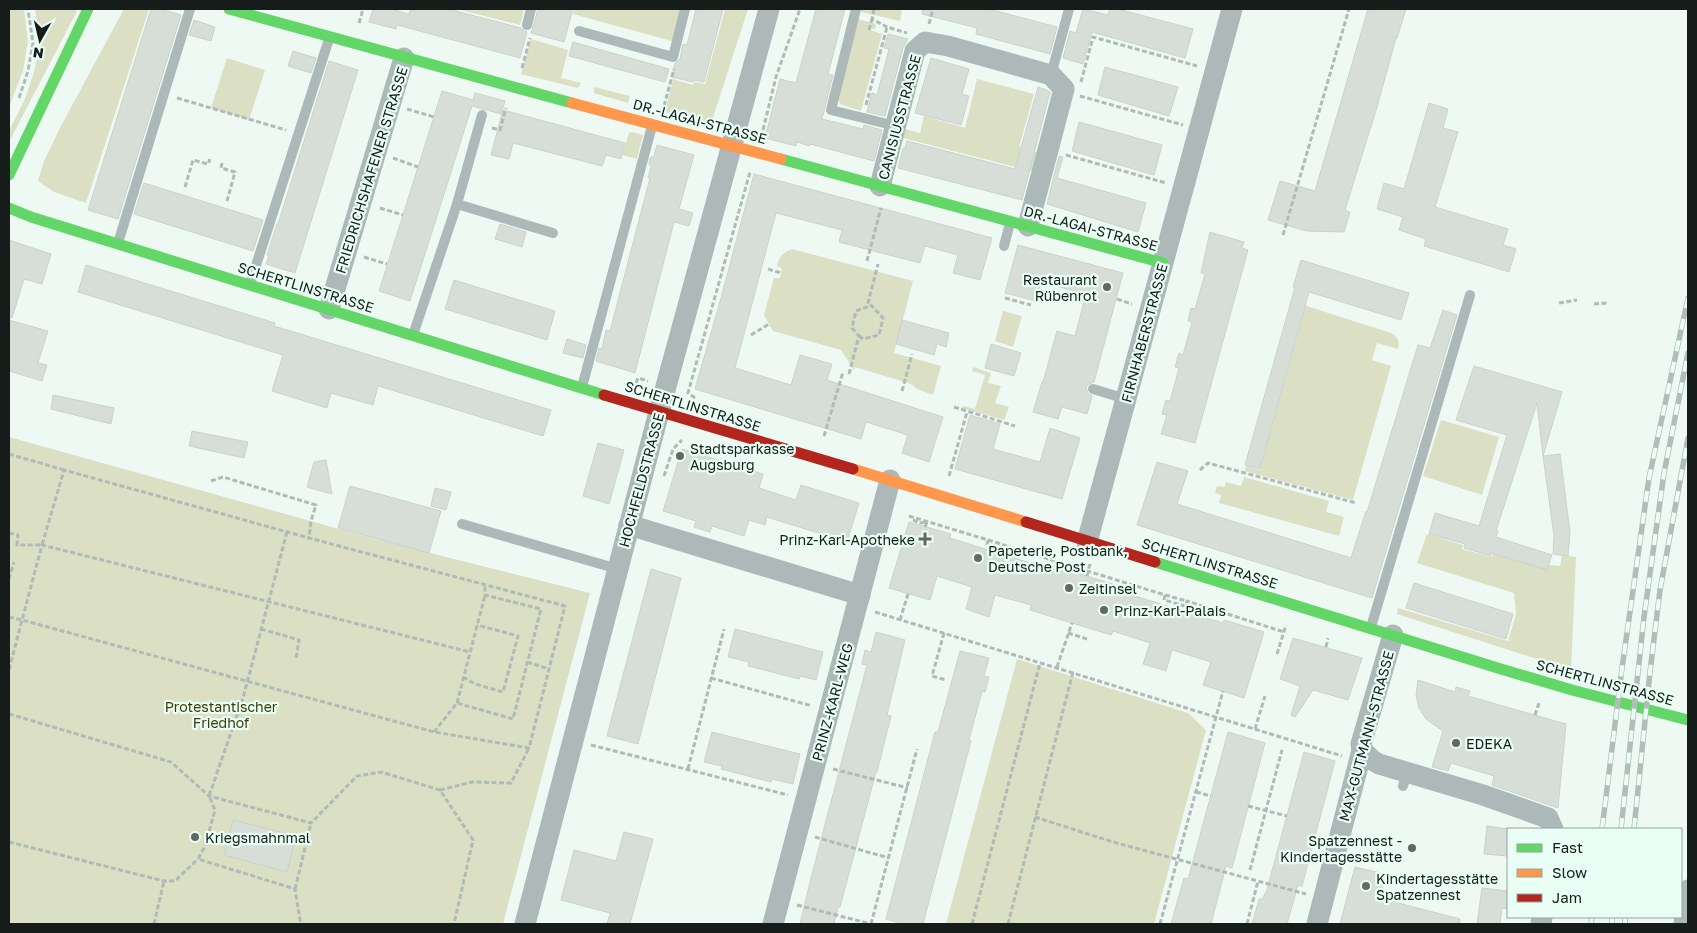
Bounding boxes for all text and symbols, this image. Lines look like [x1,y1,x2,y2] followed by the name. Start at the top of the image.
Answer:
[15,15,65,65] north arrow
[32,44,45,63] text: N
[874,53,924,181] street label: CANISIUSSTRASSE
[331,65,411,275] street label: FRIEDRICHSHAFENER STRASSE
[631,95,769,147] street label: DR.-LAGAI-STRASSE
[1022,202,1160,254] street label: DR.-LAGAI-STRASSE
[236,258,376,316] street label: SCHERTLINSTRASSE
[1117,262,1171,404] street label: FIRNHABERSTRASSE
[1023,271,1097,304] place label: Restaurant Rübenrot
[1101,281,1113,293] marker: Restaurant Rübenrot
[623,377,763,435] street label: SCHERTLINSTRASSE
[615,411,667,549] street label: HOCHFELDSTRASSE
[690,440,794,473] place label: Stadtsparkasse Augsburg
[674,450,686,462] marker: Stadtsparkasse Augsburg
[779,531,915,548] place label: Prinz-Karl-Apotheke
[919,533,931,545] marker: Prinz-Karl-Apotheke
[1140,534,1280,592] street label: SCHERTLINSTRASSE
[988,542,1128,575] place label: Papeterie, Postbank, Deutsche Post
[972,552,984,564] marker: Papeterie, Postbank, Deutsche Post
[1079,580,1137,597] place label: Zeitinsel
[1063,582,1075,594] marker: Zeitinsel
[1114,602,1226,619] place label: Prinz-Karl-Palais
[1098,604,1110,616] marker: Prinz-Karl-Palais
[808,641,856,763] street label: PRINZ-KARL-WEG
[1335,649,1397,823] street label: MAX-GUTMANN-STRASSE
[1534,655,1676,709] street label: SCHERTLINSTRASSE
[165,698,278,731] park label: Protestantischer Friedhof
[1466,735,1513,752] place label: EDEKA
[1450,737,1462,749] marker: EDEKA
[1507,828,1682,918] legend
[205,829,310,846] place label: Kriegsmahnmal
[189,831,201,843] marker: Kriegsmahnmal
[1280,832,1402,865] place label: Spatzennest - Kindertagesstätte
[1552,838,1583,856] text: Fast
[1406,842,1418,854] marker: Spatzennest - Kindertagesstätte
[1552,863,1587,881] text: Slow
[1376,870,1498,903] place label: Kindertagesstätte Spatzennest
[1360,880,1372,892] marker: Kindertagesstätte Spatzennest
[1552,888,1582,906] text: Jam

